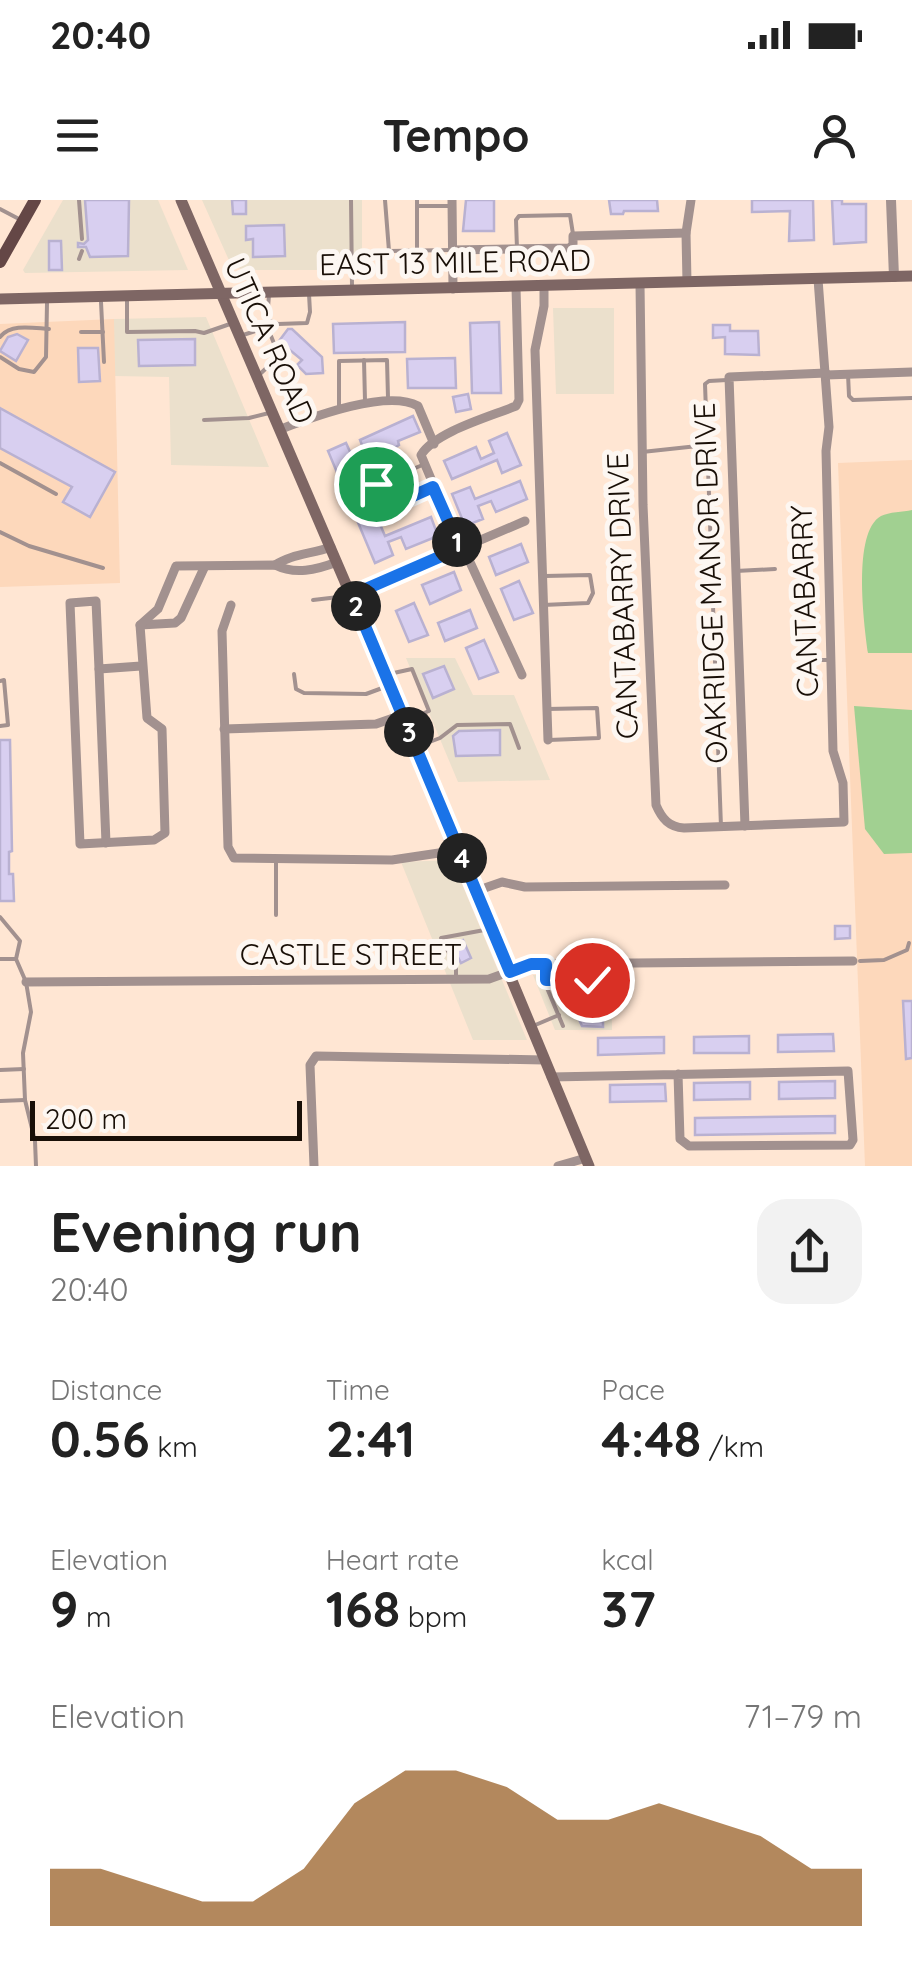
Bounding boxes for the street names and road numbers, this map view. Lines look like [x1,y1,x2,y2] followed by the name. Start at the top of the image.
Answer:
[319,241,591,283] street label: EAST 13 MILE ROAD
[216,252,323,430] street label: UTICA ROAD
[685,402,735,764] street label: OAKRIDGE MANOR DRIVE
[598,452,646,740] street label: CANTABARRY DRIVE
[782,504,826,698] street label: CANTABARRY
[240,935,462,973] street label: CASTLE STREET

